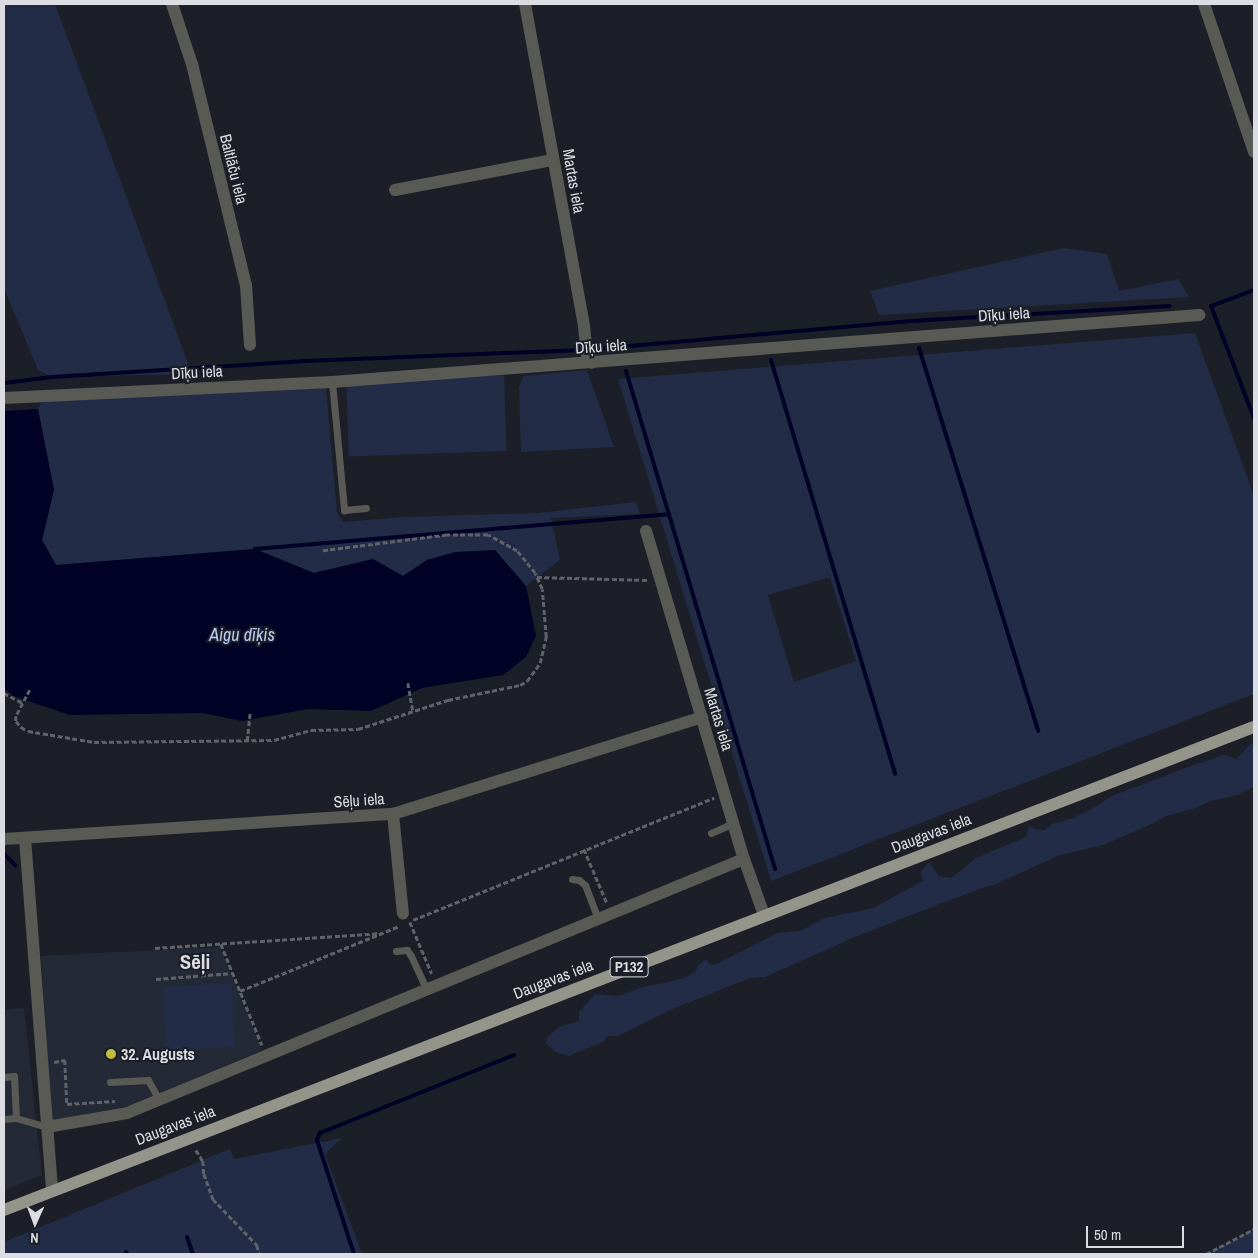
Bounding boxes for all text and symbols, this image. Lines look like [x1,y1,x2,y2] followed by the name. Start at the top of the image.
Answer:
[216,132,252,206] street label: Baltlāču iela
[559,147,589,215] street label: Martas iela
[978,303,1030,325] street label: Dīķu iela
[575,335,627,357] street label: Dīķu iela
[171,361,223,383] street label: Dīķu iela
[209,624,275,646] water label: Aigu dīķis
[700,685,738,753] street label: Martas iela
[333,789,385,811] street label: Sēļu iela
[888,809,974,857] street label: Daugavas iela
[180,949,210,975] district label: Sēļi
[609,954,649,980] road number: P132
[510,955,596,1003] street label: Daugavas iela
[121,1044,195,1064] place label: 32. Augusts
[105,1048,117,1060] marker: 32. Augusts
[132,1101,218,1149] street label: Daugavas iela
[10,1198,60,1248] north arrow
[1088,1216,1186,1248] scale bar
[1094,1224,1121,1245] text: 50 m
[30,1229,39,1247] text: N

